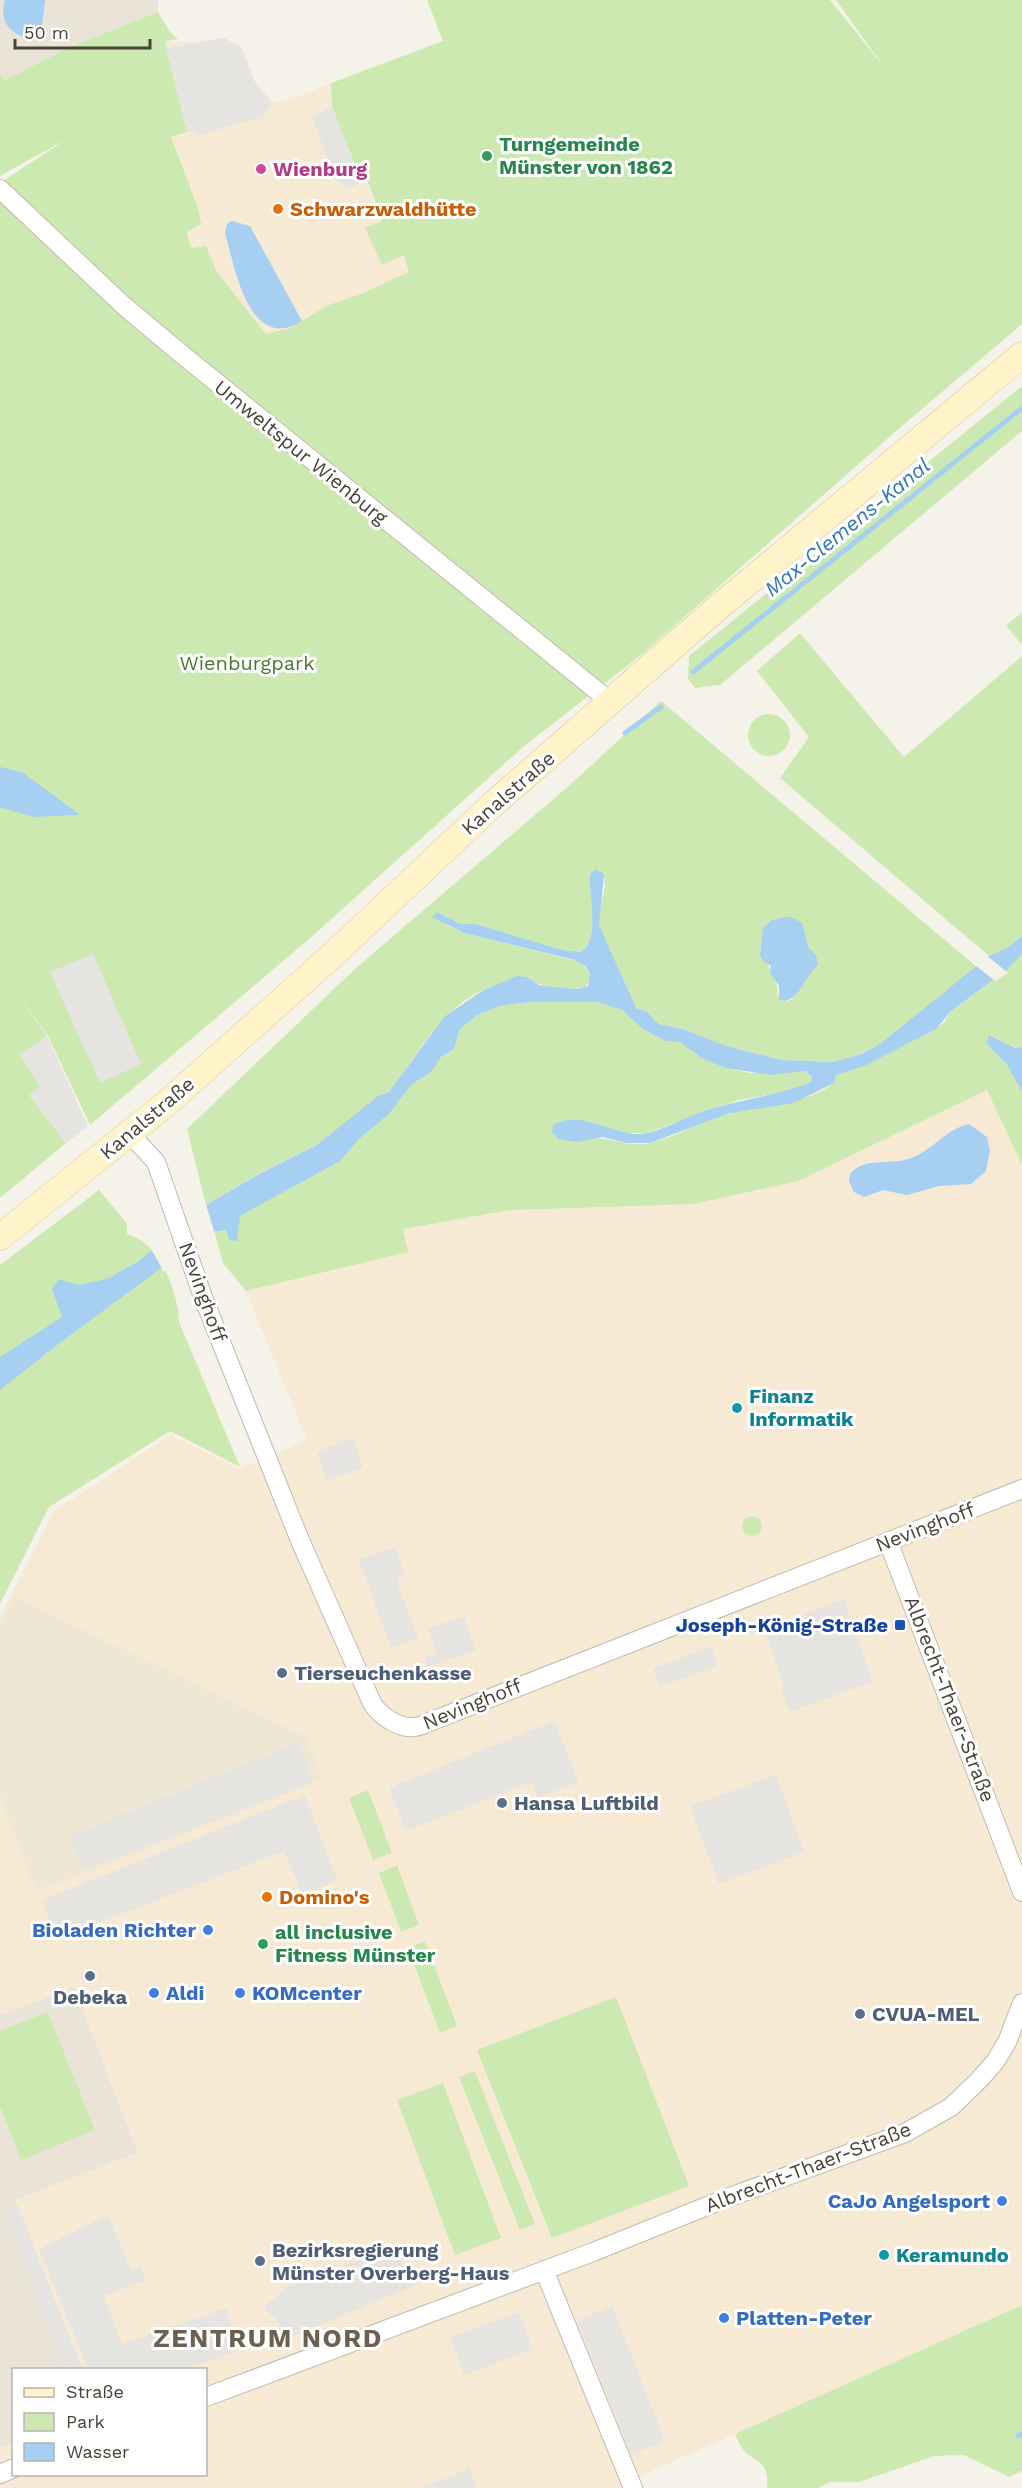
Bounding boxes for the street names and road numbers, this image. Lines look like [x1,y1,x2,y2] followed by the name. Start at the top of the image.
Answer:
[209,375,393,530] street label: Umweltspur Wienburg
[456,746,560,840] street label: Kanalstraße
[95,1072,199,1164] street label: Kanalstraße
[174,1239,232,1345] street label: Nevinghoff
[872,1497,978,1557] street label: Nevinghoff
[900,1593,1000,1805] street label: Albrecht-Thaer-Straße
[419,1673,525,1735] street label: Nevinghoff
[702,2117,914,2217] street label: Albrecht-Thaer-Straße

